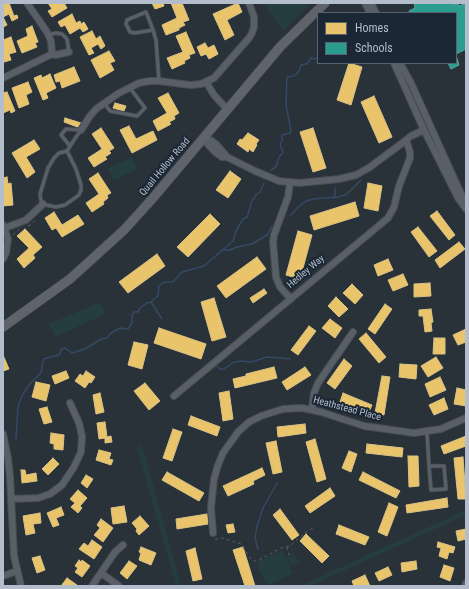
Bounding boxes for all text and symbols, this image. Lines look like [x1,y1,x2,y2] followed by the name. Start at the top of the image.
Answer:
[317,12,457,64] legend
[355,21,389,35] text: Homes
[355,41,393,55] text: Schools
[137,135,193,199] street label: Quail Hollow Road
[285,253,327,291] street label: Hedley Way
[312,394,382,424] street label: Heathstead Place

